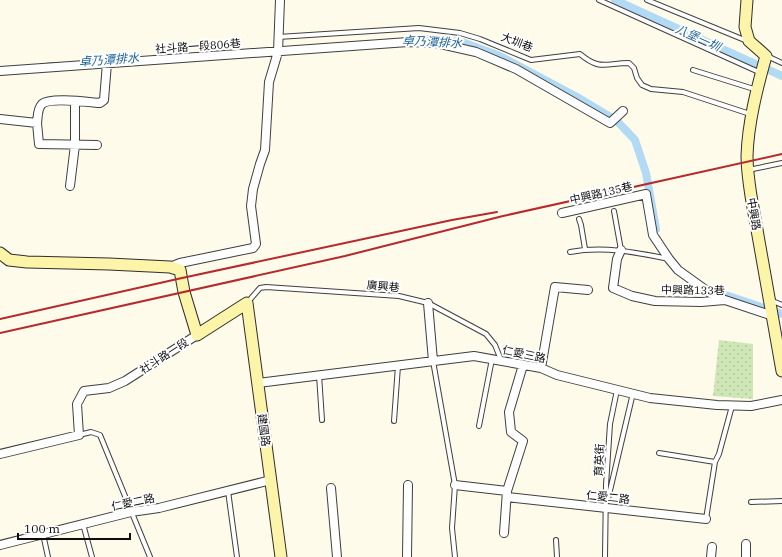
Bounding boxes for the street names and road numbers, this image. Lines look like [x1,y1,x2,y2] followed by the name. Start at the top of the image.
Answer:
[499,30,535,54] street label: 大圳巷
[155,36,241,56] street label: 社斗路一段806巷
[568,179,634,207] street label: 中興路135巷
[744,197,764,231] street label: 中興路
[366,278,400,294] street label: 廣興巷
[661,282,725,298] street label: 中興路133巷
[137,335,191,377] street label: 社斗路一段
[501,343,547,365] street label: 仁愛三路
[255,413,273,447] street label: 建國路
[591,443,607,477] street label: 育英街
[585,488,631,506] street label: 仁愛二路
[110,491,156,513] street label: 仁愛二路

